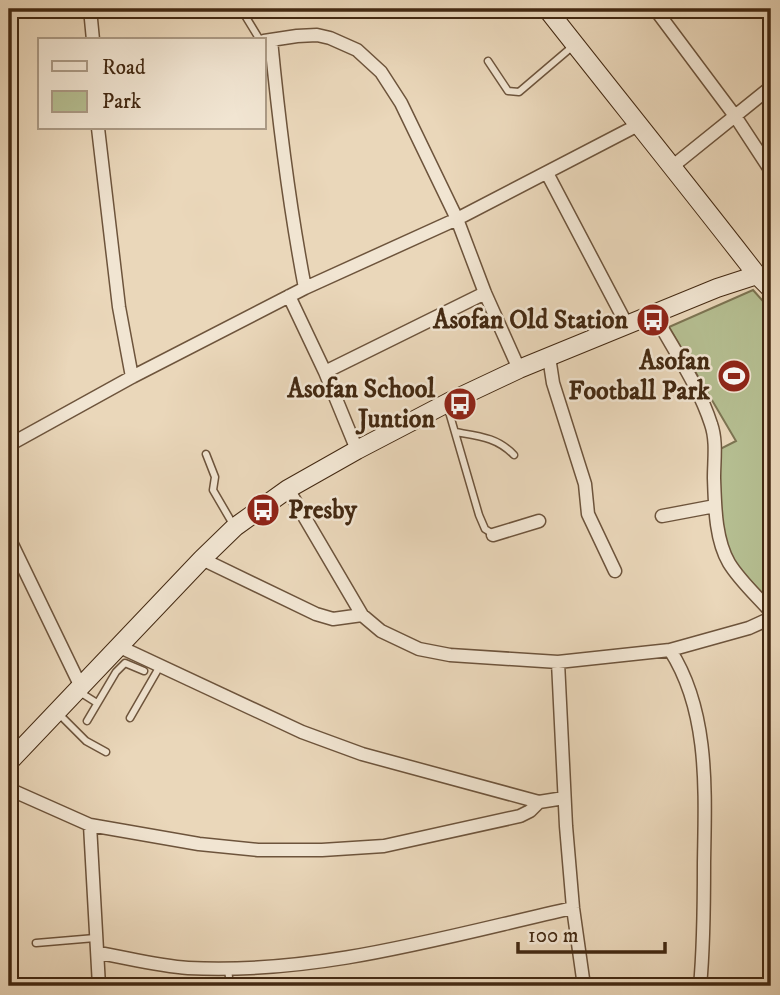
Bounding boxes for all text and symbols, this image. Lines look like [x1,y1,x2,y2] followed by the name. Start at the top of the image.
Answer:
[38,38,266,130] legend
[102,55,146,81] text: Road
[102,89,142,115] text: Park
[634,301,672,339] bus stop icon: Asofan Old Station
[432,304,628,337] place label: Asofan Old Station
[568,345,711,408] place label: Asofan Football Park
[715,357,753,395] sports icon: Asofan Football Park
[286,373,436,436] place label: Asofan School Juntion
[441,385,479,423] bus stop icon: Asofan School Juntion
[244,491,282,529] bus stop icon: Presby
[288,494,357,527] place label: Presby
[518,911,664,955] scale bar
[528,923,579,949] text: 100 m

